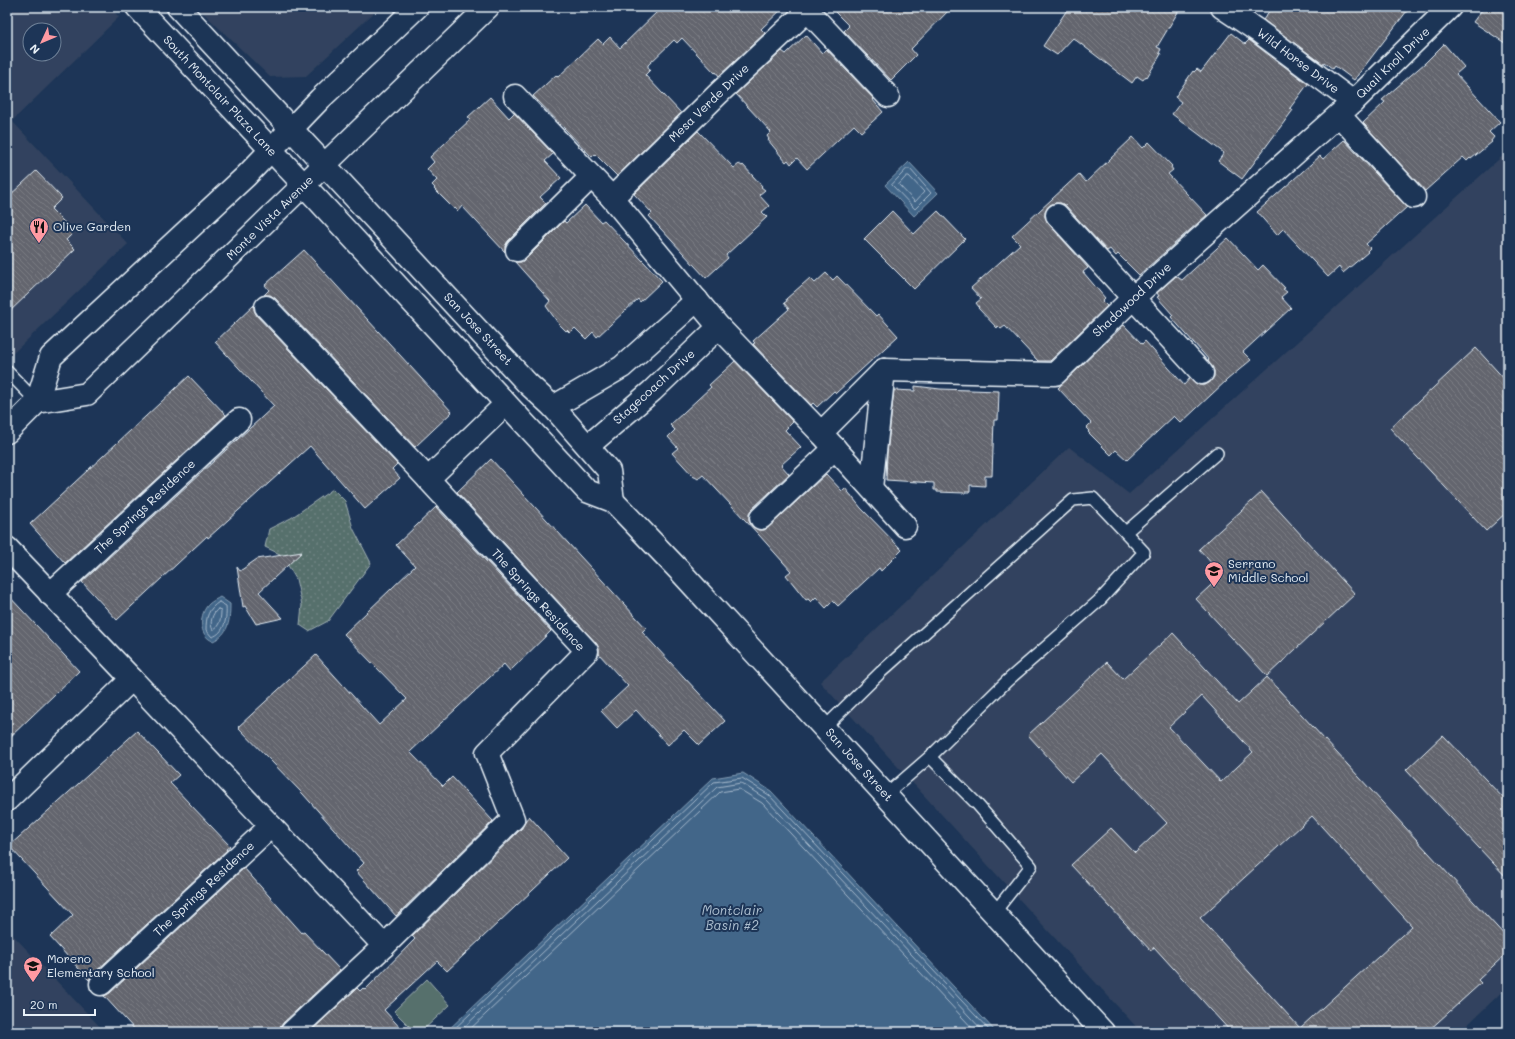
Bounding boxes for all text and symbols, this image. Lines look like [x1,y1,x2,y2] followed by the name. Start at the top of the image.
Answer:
[22,22,62,62] north arrow
[1352,23,1433,102] street label: Quail Knoll Drive
[1254,24,1343,96] street label: Wild Horse Drive
[160,31,281,159] street label: South Montclair Plaza Lane
[26,41,43,58] text: N
[665,60,752,145] street label: Mesa Verde Drive
[222,172,316,263] street label: Monte Vista Avenue
[28,216,50,244] restaurant icon: Olive Garden
[53,218,131,234] place label: Olive Garden
[1088,258,1174,340] street label: Shadowood Drive
[441,289,517,368] street label: San Jose Street
[609,345,698,427] street label: Stagecoach Drive
[90,455,198,557] street label: The Springs Residence
[488,545,589,654] street label: The Springs Residence
[1228,555,1309,585] place label: Serrano Middle School
[1203,560,1225,588] school or university icon: Serrano Middle School
[822,724,897,805] street label: San Jose Street
[149,837,257,939] street label: The Springs Residence
[702,901,763,933] water label: Montclair Basin #2
[47,950,155,980] place label: Moreno Elementary School
[22,955,44,983] school or university icon: Moreno Elementary School
[24,991,95,1017] scale bar
[30,996,58,1012] text: 20 m

